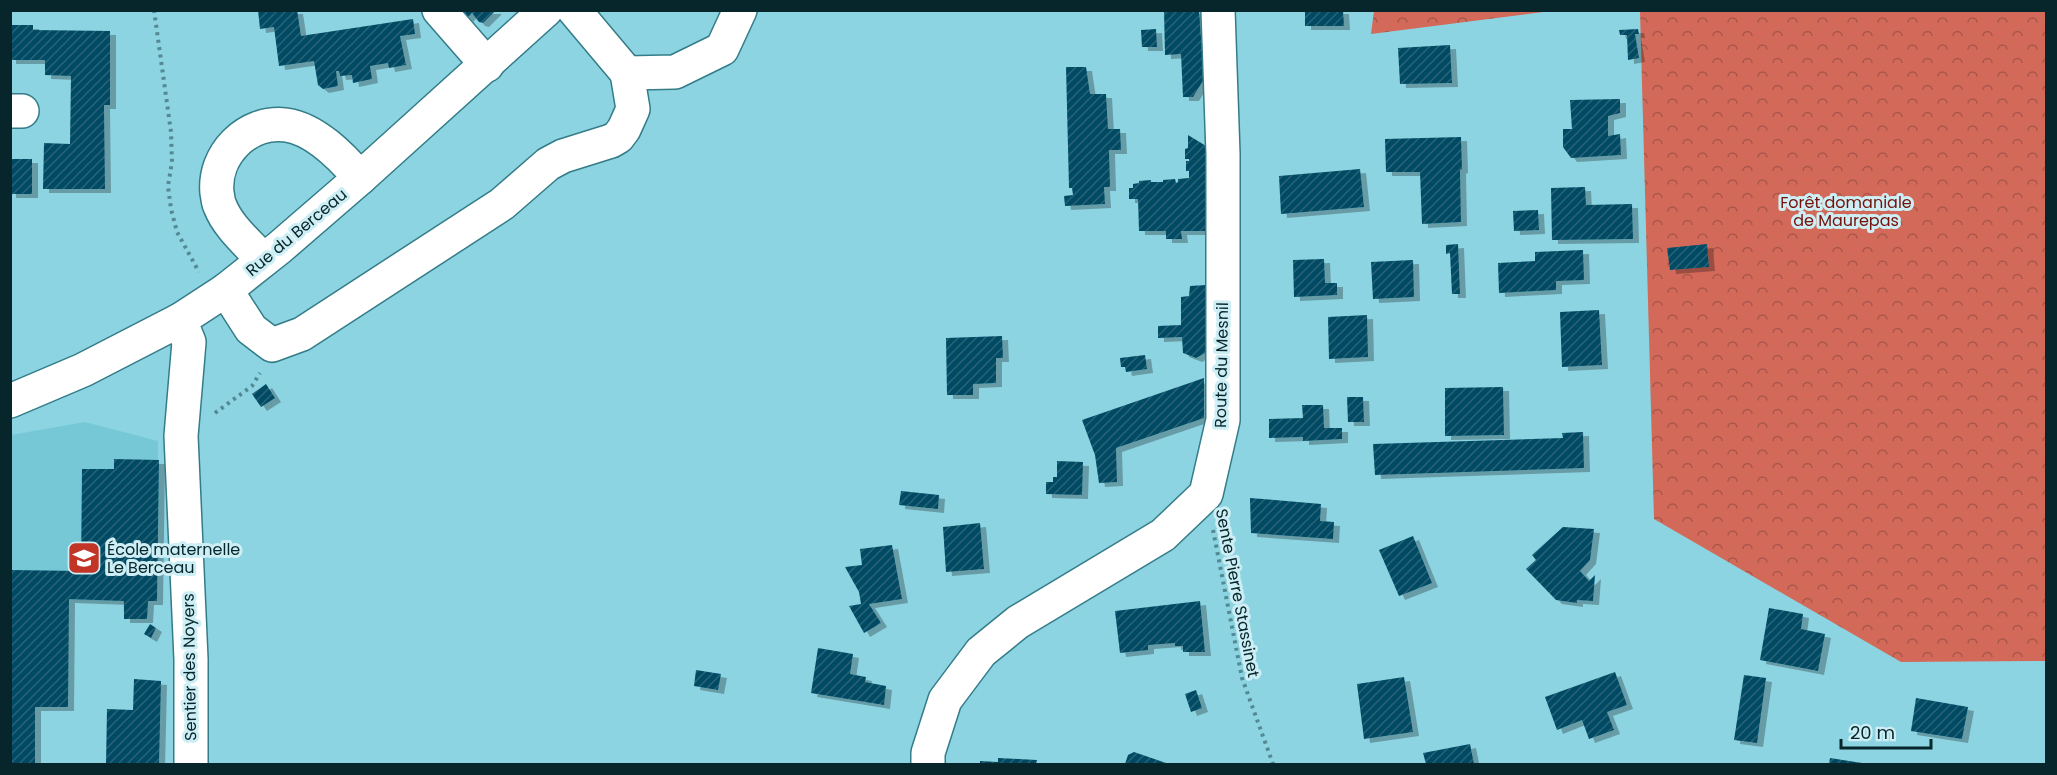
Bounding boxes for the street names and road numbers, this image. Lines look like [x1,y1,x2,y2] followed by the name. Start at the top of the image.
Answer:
[241,183,352,282] street label: Rue du Berceau
[1209,302,1234,428] street label: Route du Mesnil
[1210,507,1265,680] street label: Sente Pierre Stassinet
[177,593,202,741] street label: Sentier des Noyers

